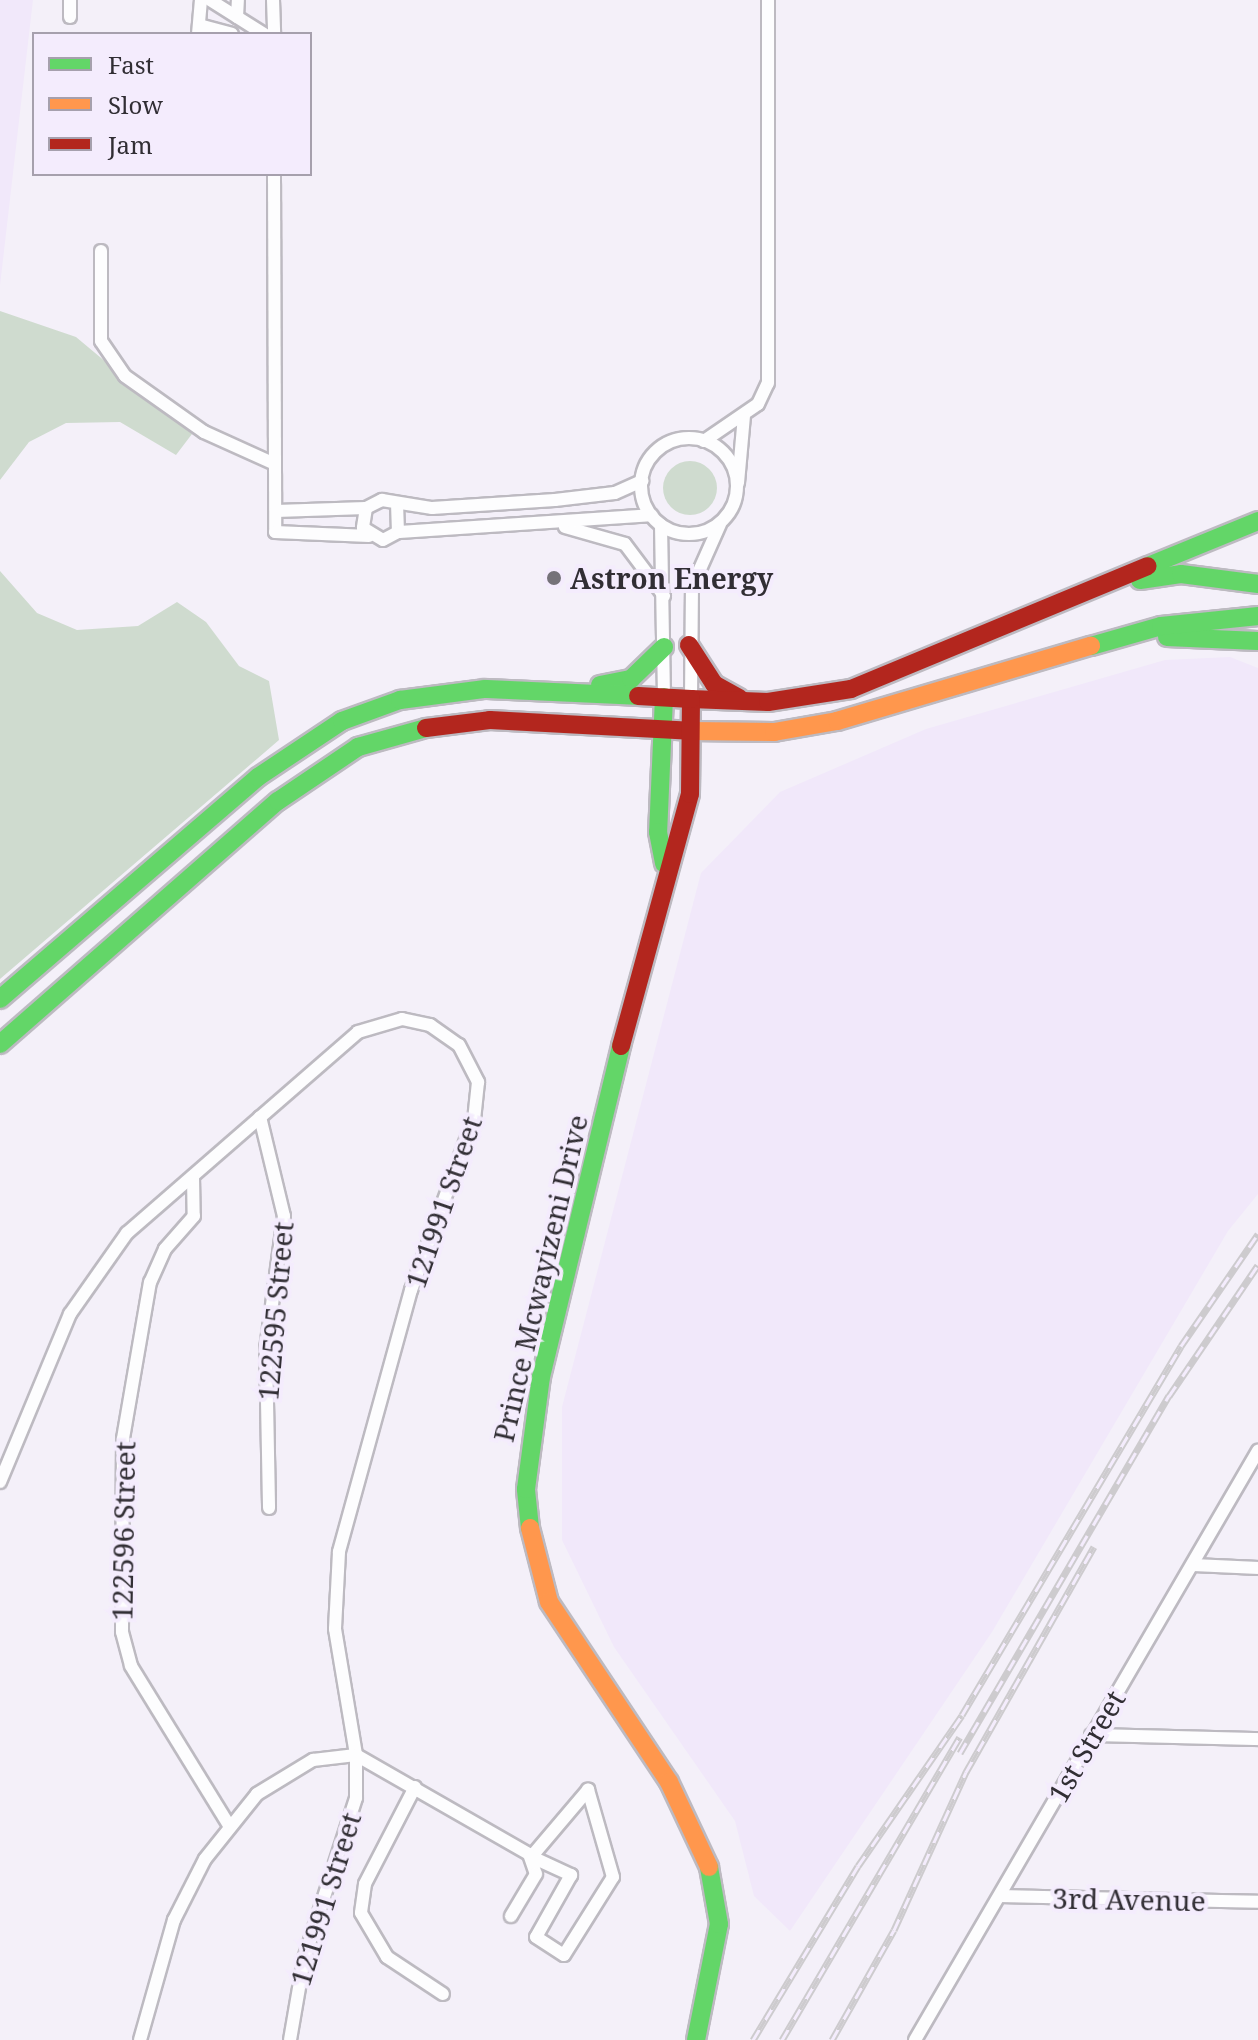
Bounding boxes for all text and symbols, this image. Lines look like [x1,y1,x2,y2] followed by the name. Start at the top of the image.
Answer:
[32,32,312,176] legend
[108,48,154,81] text: Fast
[108,88,163,121] text: Slow
[108,128,153,161] text: Jam
[570,561,773,595] place label: Astron Energy
[545,569,563,587] marker: Astron Energy
[486,1111,594,1445] street label: Prince Mcwayizeni Drive
[398,1112,488,1292] street label: 121991 Street
[250,1220,300,1402] street label: 122595 Street
[105,1441,141,1621] street label: 122596 Street
[1041,1684,1131,1808] street label: 1st Street
[283,1808,367,1990] street label: 121991 Street
[1052,1881,1206,1917] street label: 3rd Avenue

